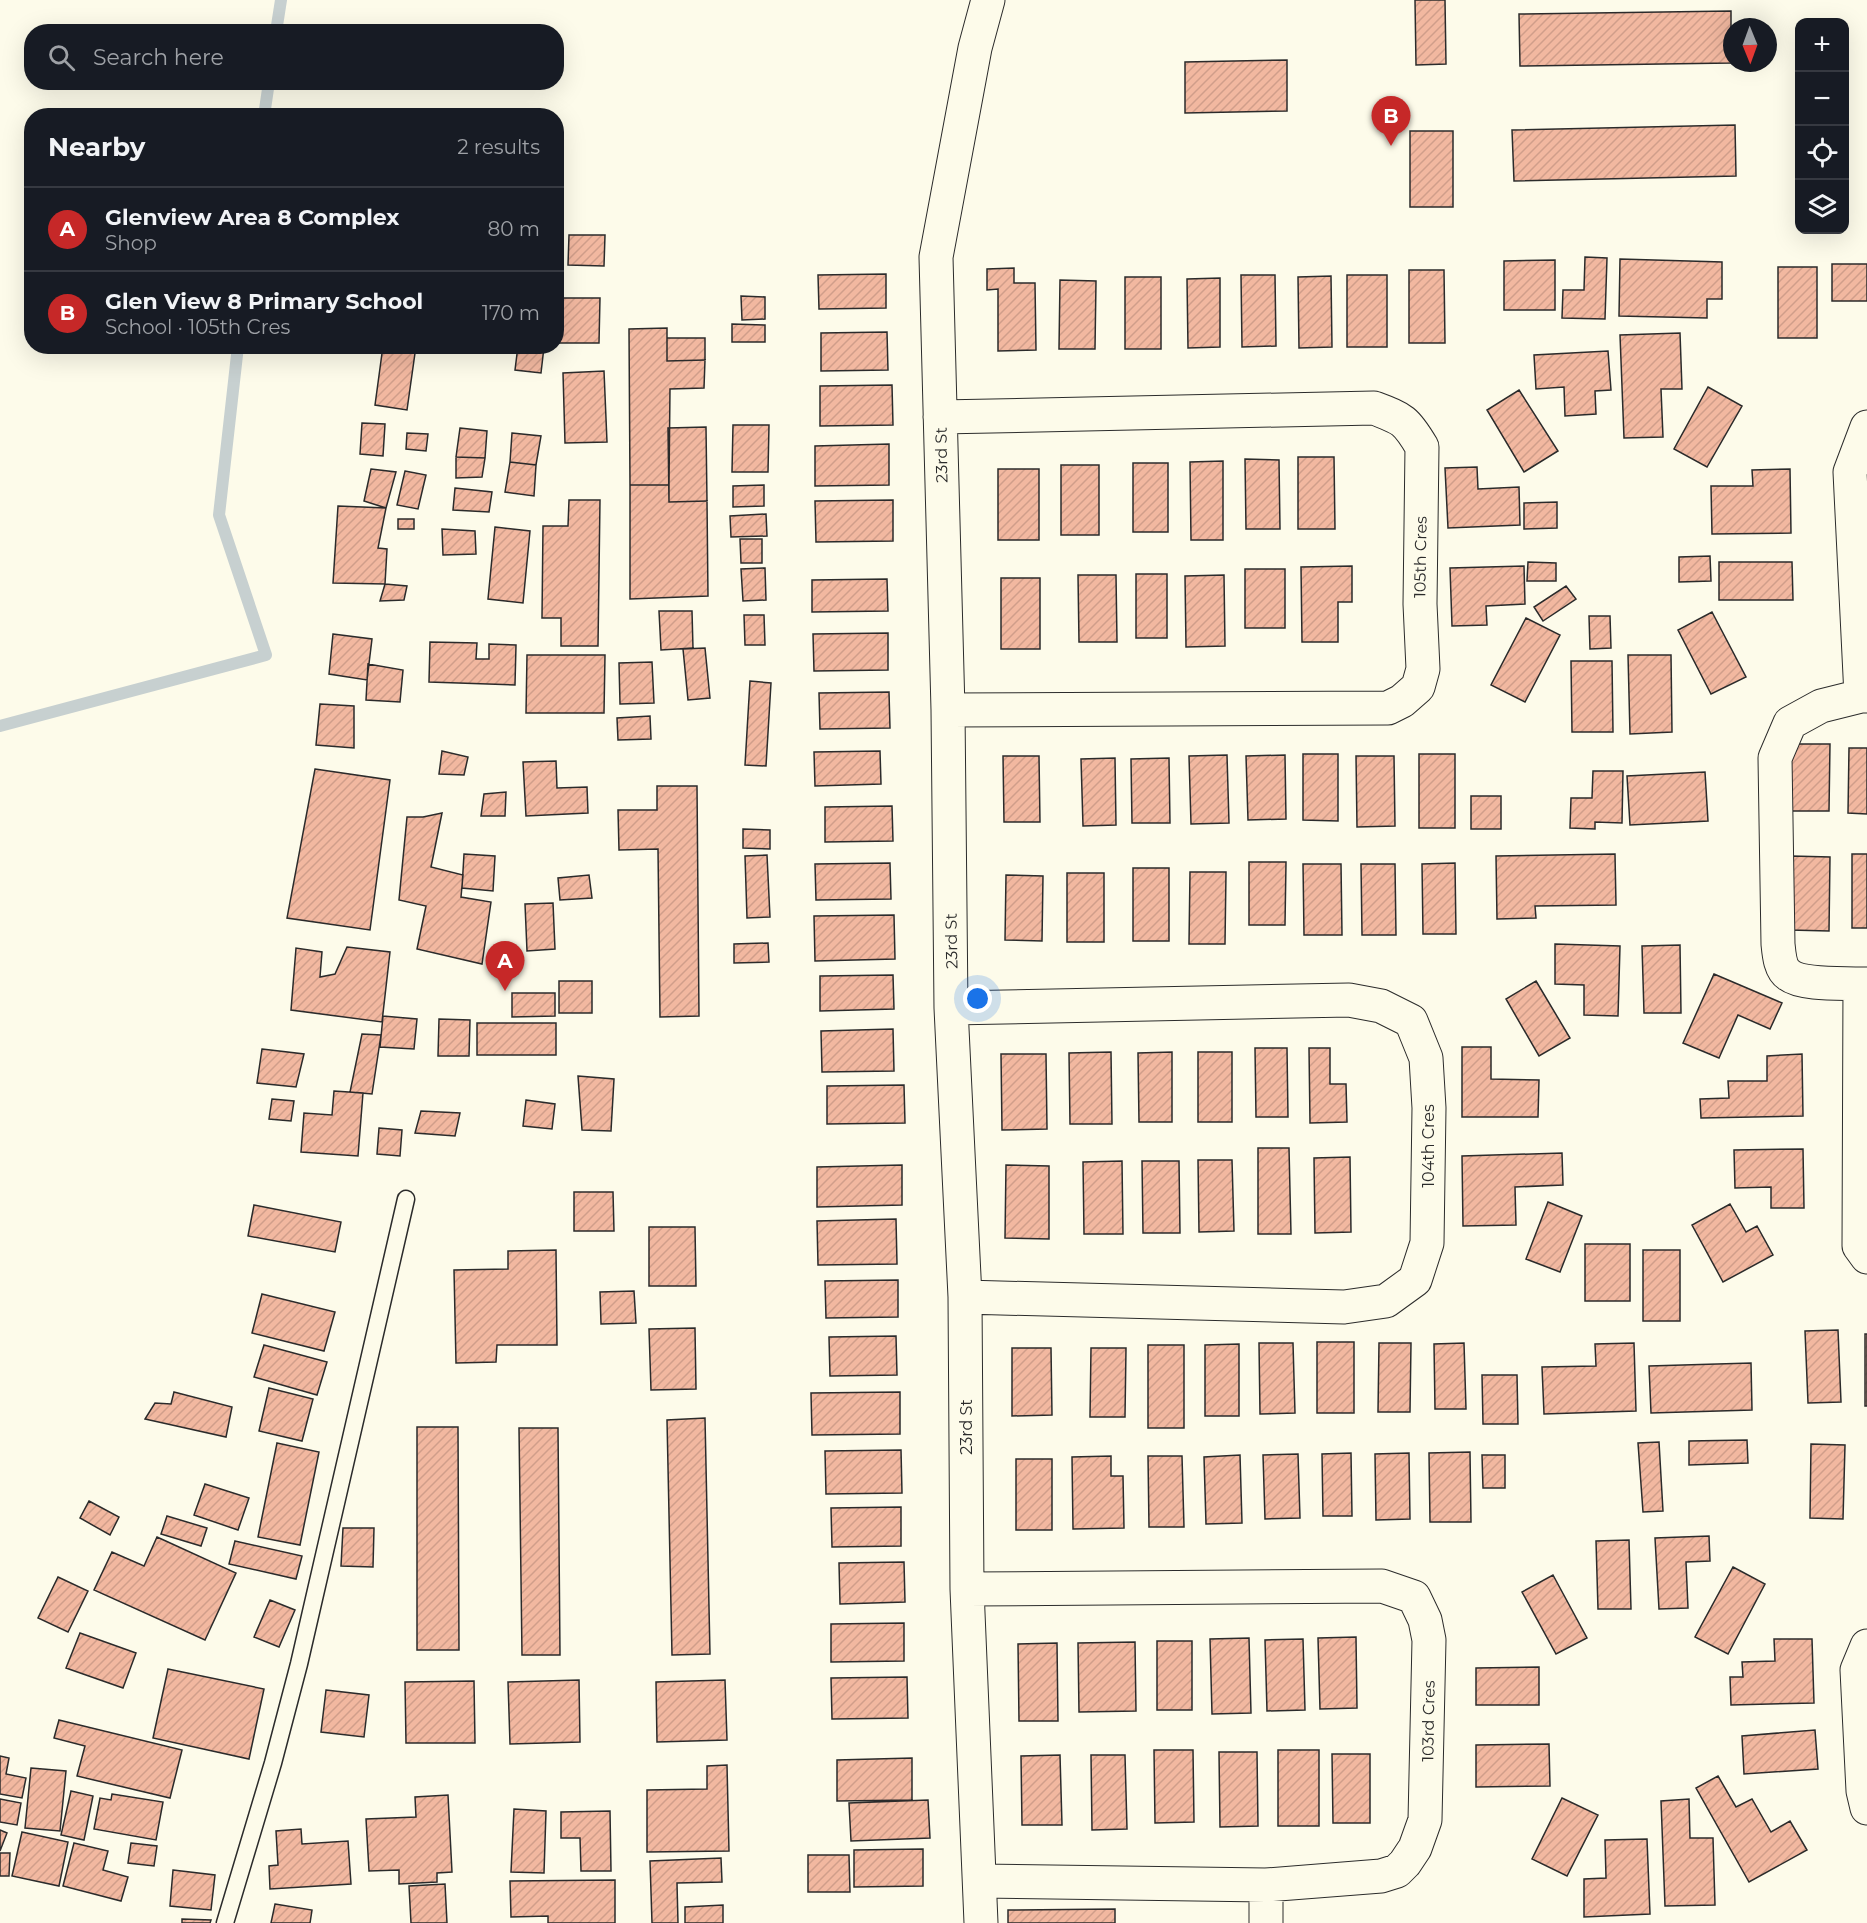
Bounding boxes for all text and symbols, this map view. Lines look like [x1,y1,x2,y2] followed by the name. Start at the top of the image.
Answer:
[1723,18,1777,72] north arrow
[1795,18,1849,234] map controls
[1795,18,1849,72] button: +
[24,24,564,90] search box
[45,41,78,74] icon: search
[93,44,224,71] text: Search here
[1795,72,1849,126] button: −
[1372,96,1410,146] pin: B
[1795,126,1849,180] button: locate
[48,131,145,163] text: Nearby
[457,135,540,159] text: 2 results
[1795,180,1849,234] button: layers
[105,204,399,231] text: Glenview Area 8 Complex
[60,217,75,241] text: A
[488,217,540,241] text: 80 m
[105,231,157,255] text: Shop
[105,288,423,315] text: Glen View 8 Primary School
[60,301,75,325] text: B
[482,301,540,325] text: 170 m
[105,315,290,339] text: School · 105th Cres
[932,426,951,483] street label: 23rd St
[1410,516,1431,598] street label: 105th Cres
[942,912,961,969] street label: 23rd St
[486,942,524,991] pin: A
[963,984,992,1013] your location
[1419,1104,1438,1188] street label: 104th Cres
[957,1399,976,1455] street label: 23rd St
[1418,1680,1439,1762] street label: 103rd Cres

